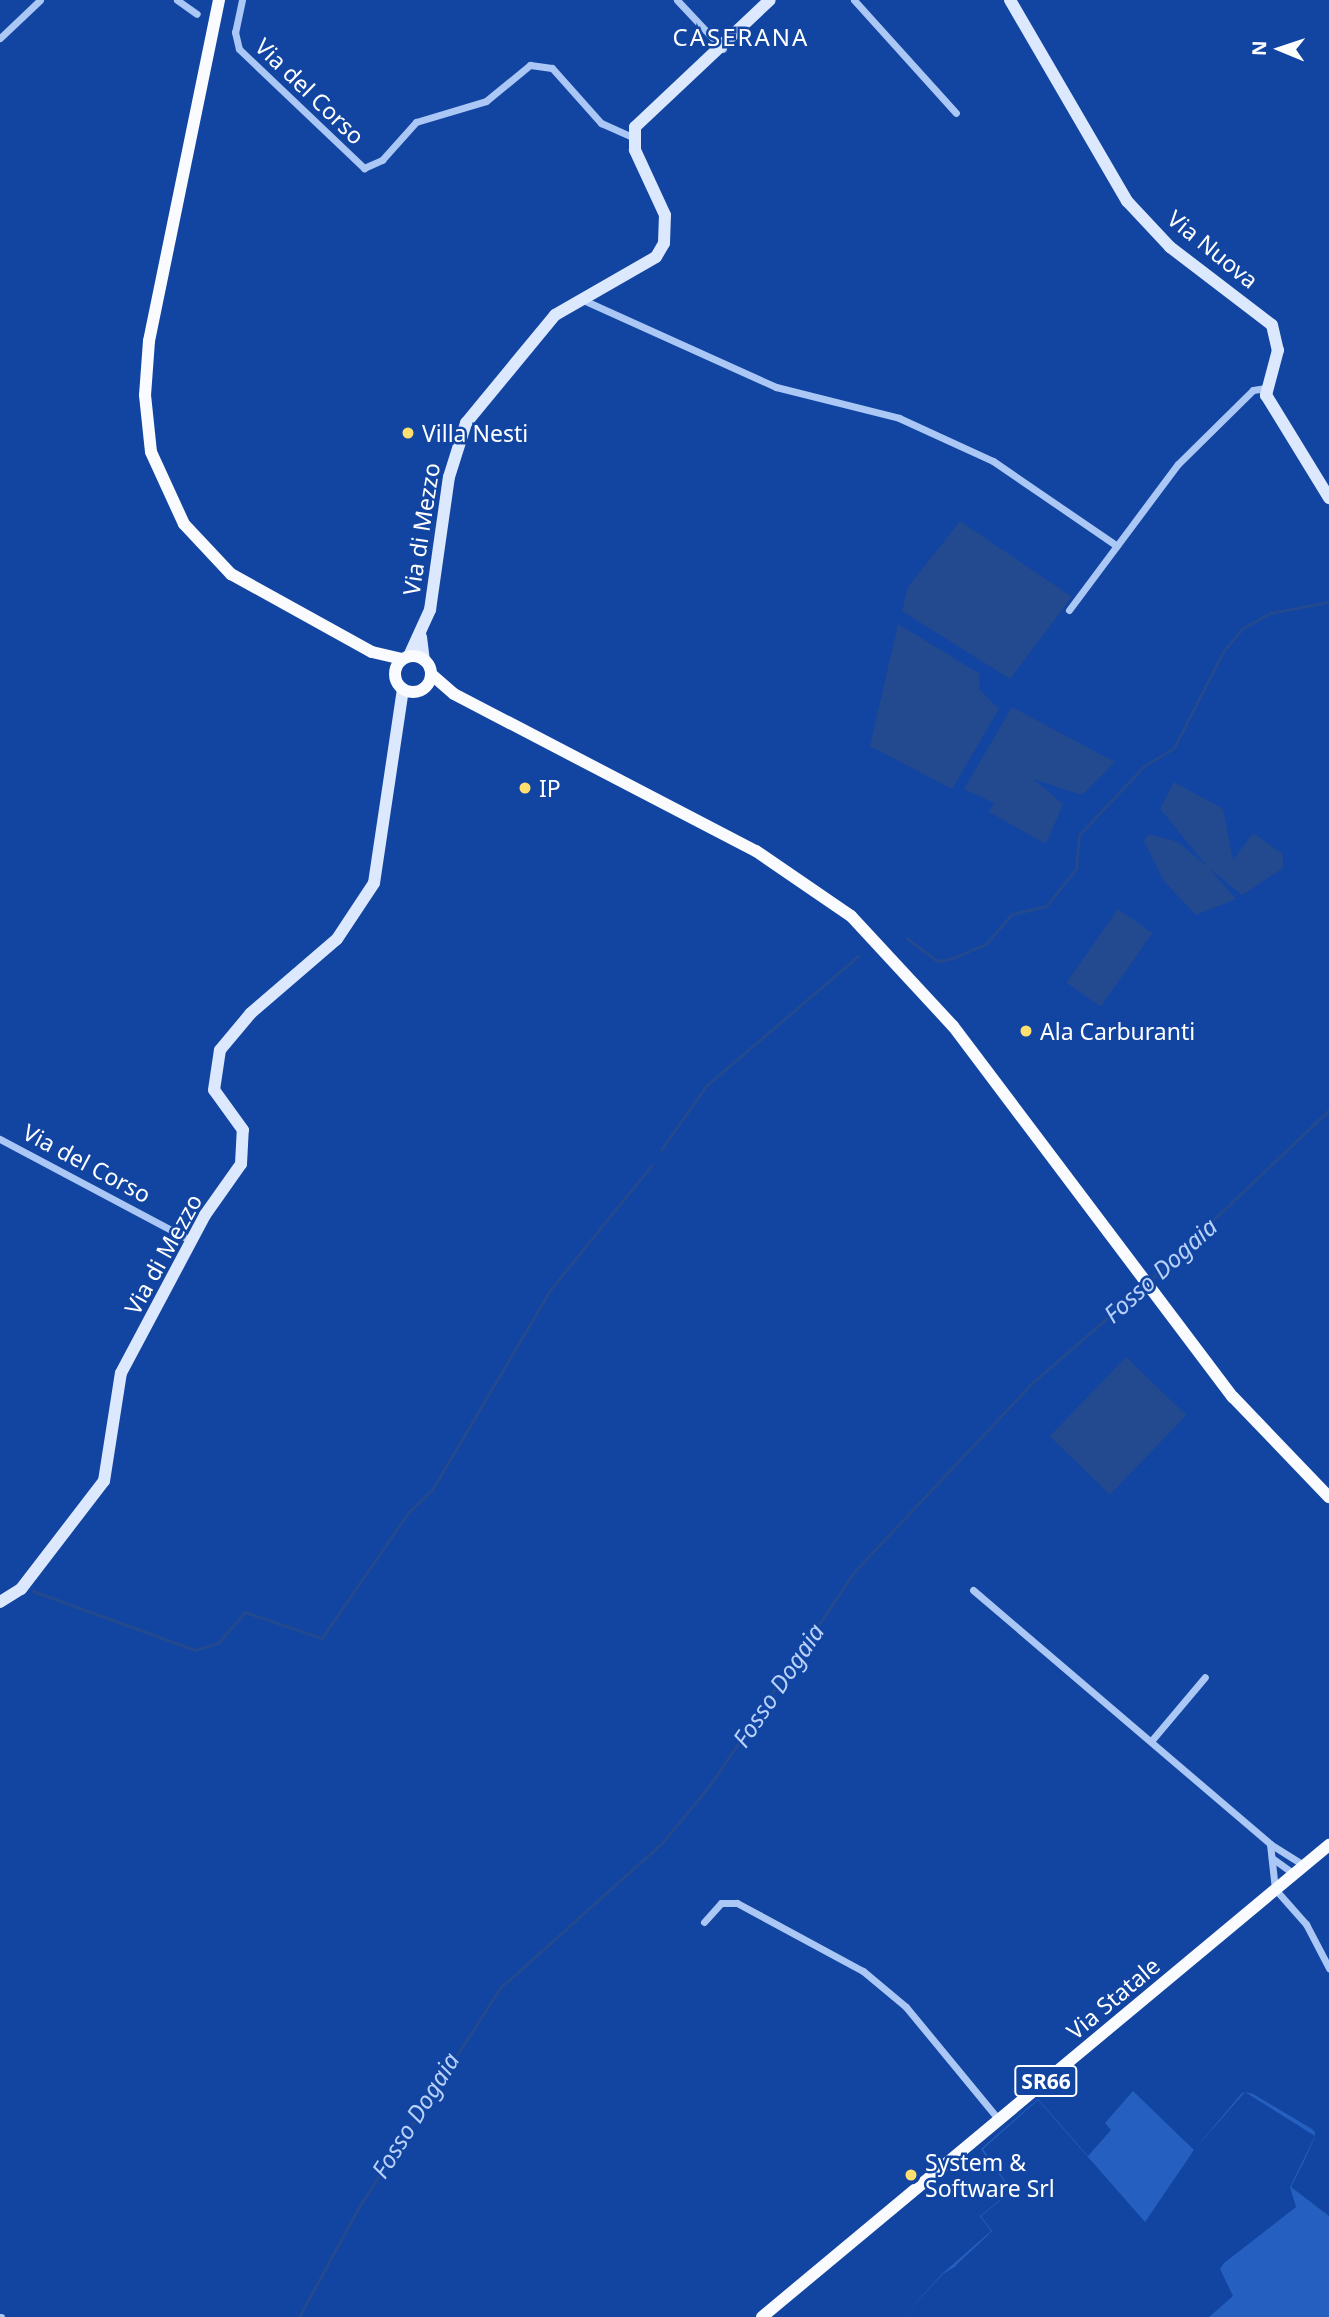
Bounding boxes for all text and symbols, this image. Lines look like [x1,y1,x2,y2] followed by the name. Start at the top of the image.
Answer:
[1245,14,1315,84] north arrow
[674,23,808,51] district label: CASERANA
[250,32,370,150] street label: Via del Corso
[1246,40,1272,56] text: N
[1162,204,1264,294] street label: Via Nuova
[422,419,528,447] place label: Villa Nesti
[400,425,416,441] marker: Villa Nesti
[397,461,445,597] street label: Via di Mezzo
[539,774,561,802] place label: IP
[517,780,533,796] marker: IP
[1040,1017,1195,1045] place label: Ala Carburanti
[1018,1023,1034,1039] marker: Ala Carburanti
[18,1118,156,1208] street label: Via del Corso
[118,1189,208,1319] street label: Via di Mezzo
[1097,1212,1223,1328] water label: Fosso Dogaia
[726,1618,830,1752] water label: Fosso Dogaia
[1061,1951,1165,2045] street label: Via Statale
[365,2047,465,2183] water label: Fosso Dogaia
[1013,2064,1079,2098] road number: SR66
[925,2148,1055,2202] place label: System & Software Srl
[903,2167,919,2183] marker: System & Software Srl

